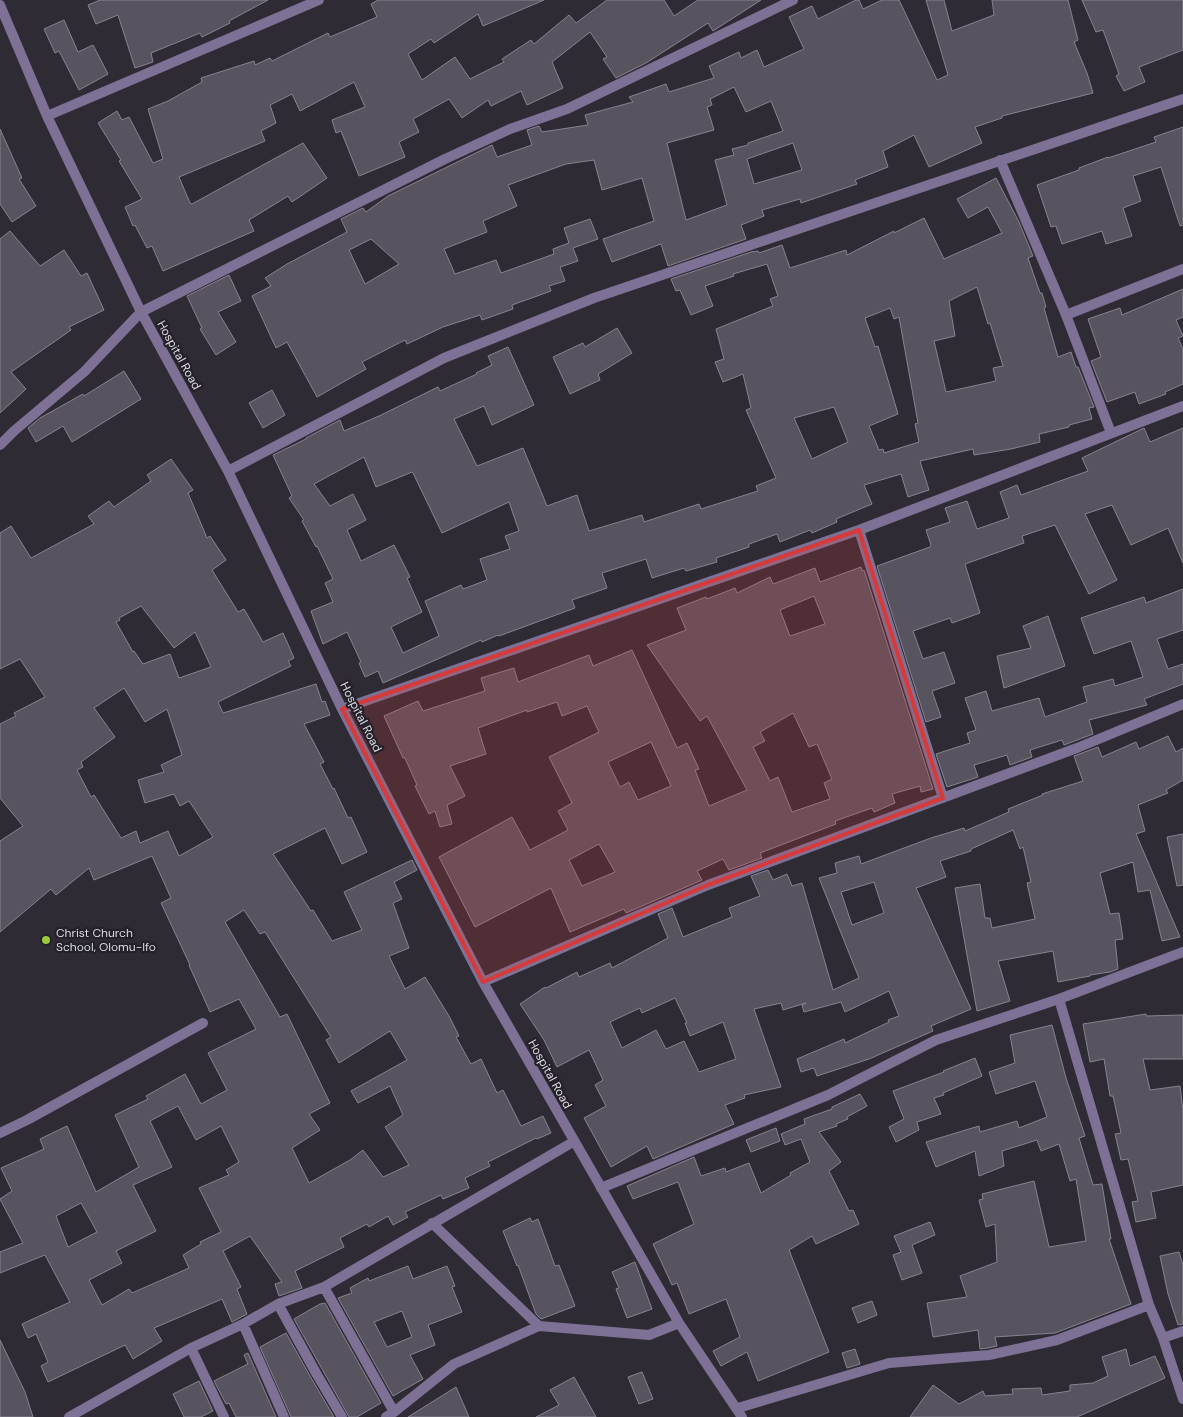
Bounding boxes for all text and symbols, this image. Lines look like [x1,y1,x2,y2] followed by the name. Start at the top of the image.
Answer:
[153,318,205,392] street label: Hospital Road
[336,679,386,755] street label: Hospital Road
[56,925,156,955] place label: Christ Church School, Olomu-Ifo
[40,934,52,946] marker: Christ Church School, Olomu-Ifo
[524,1037,576,1111] street label: Hospital Road

